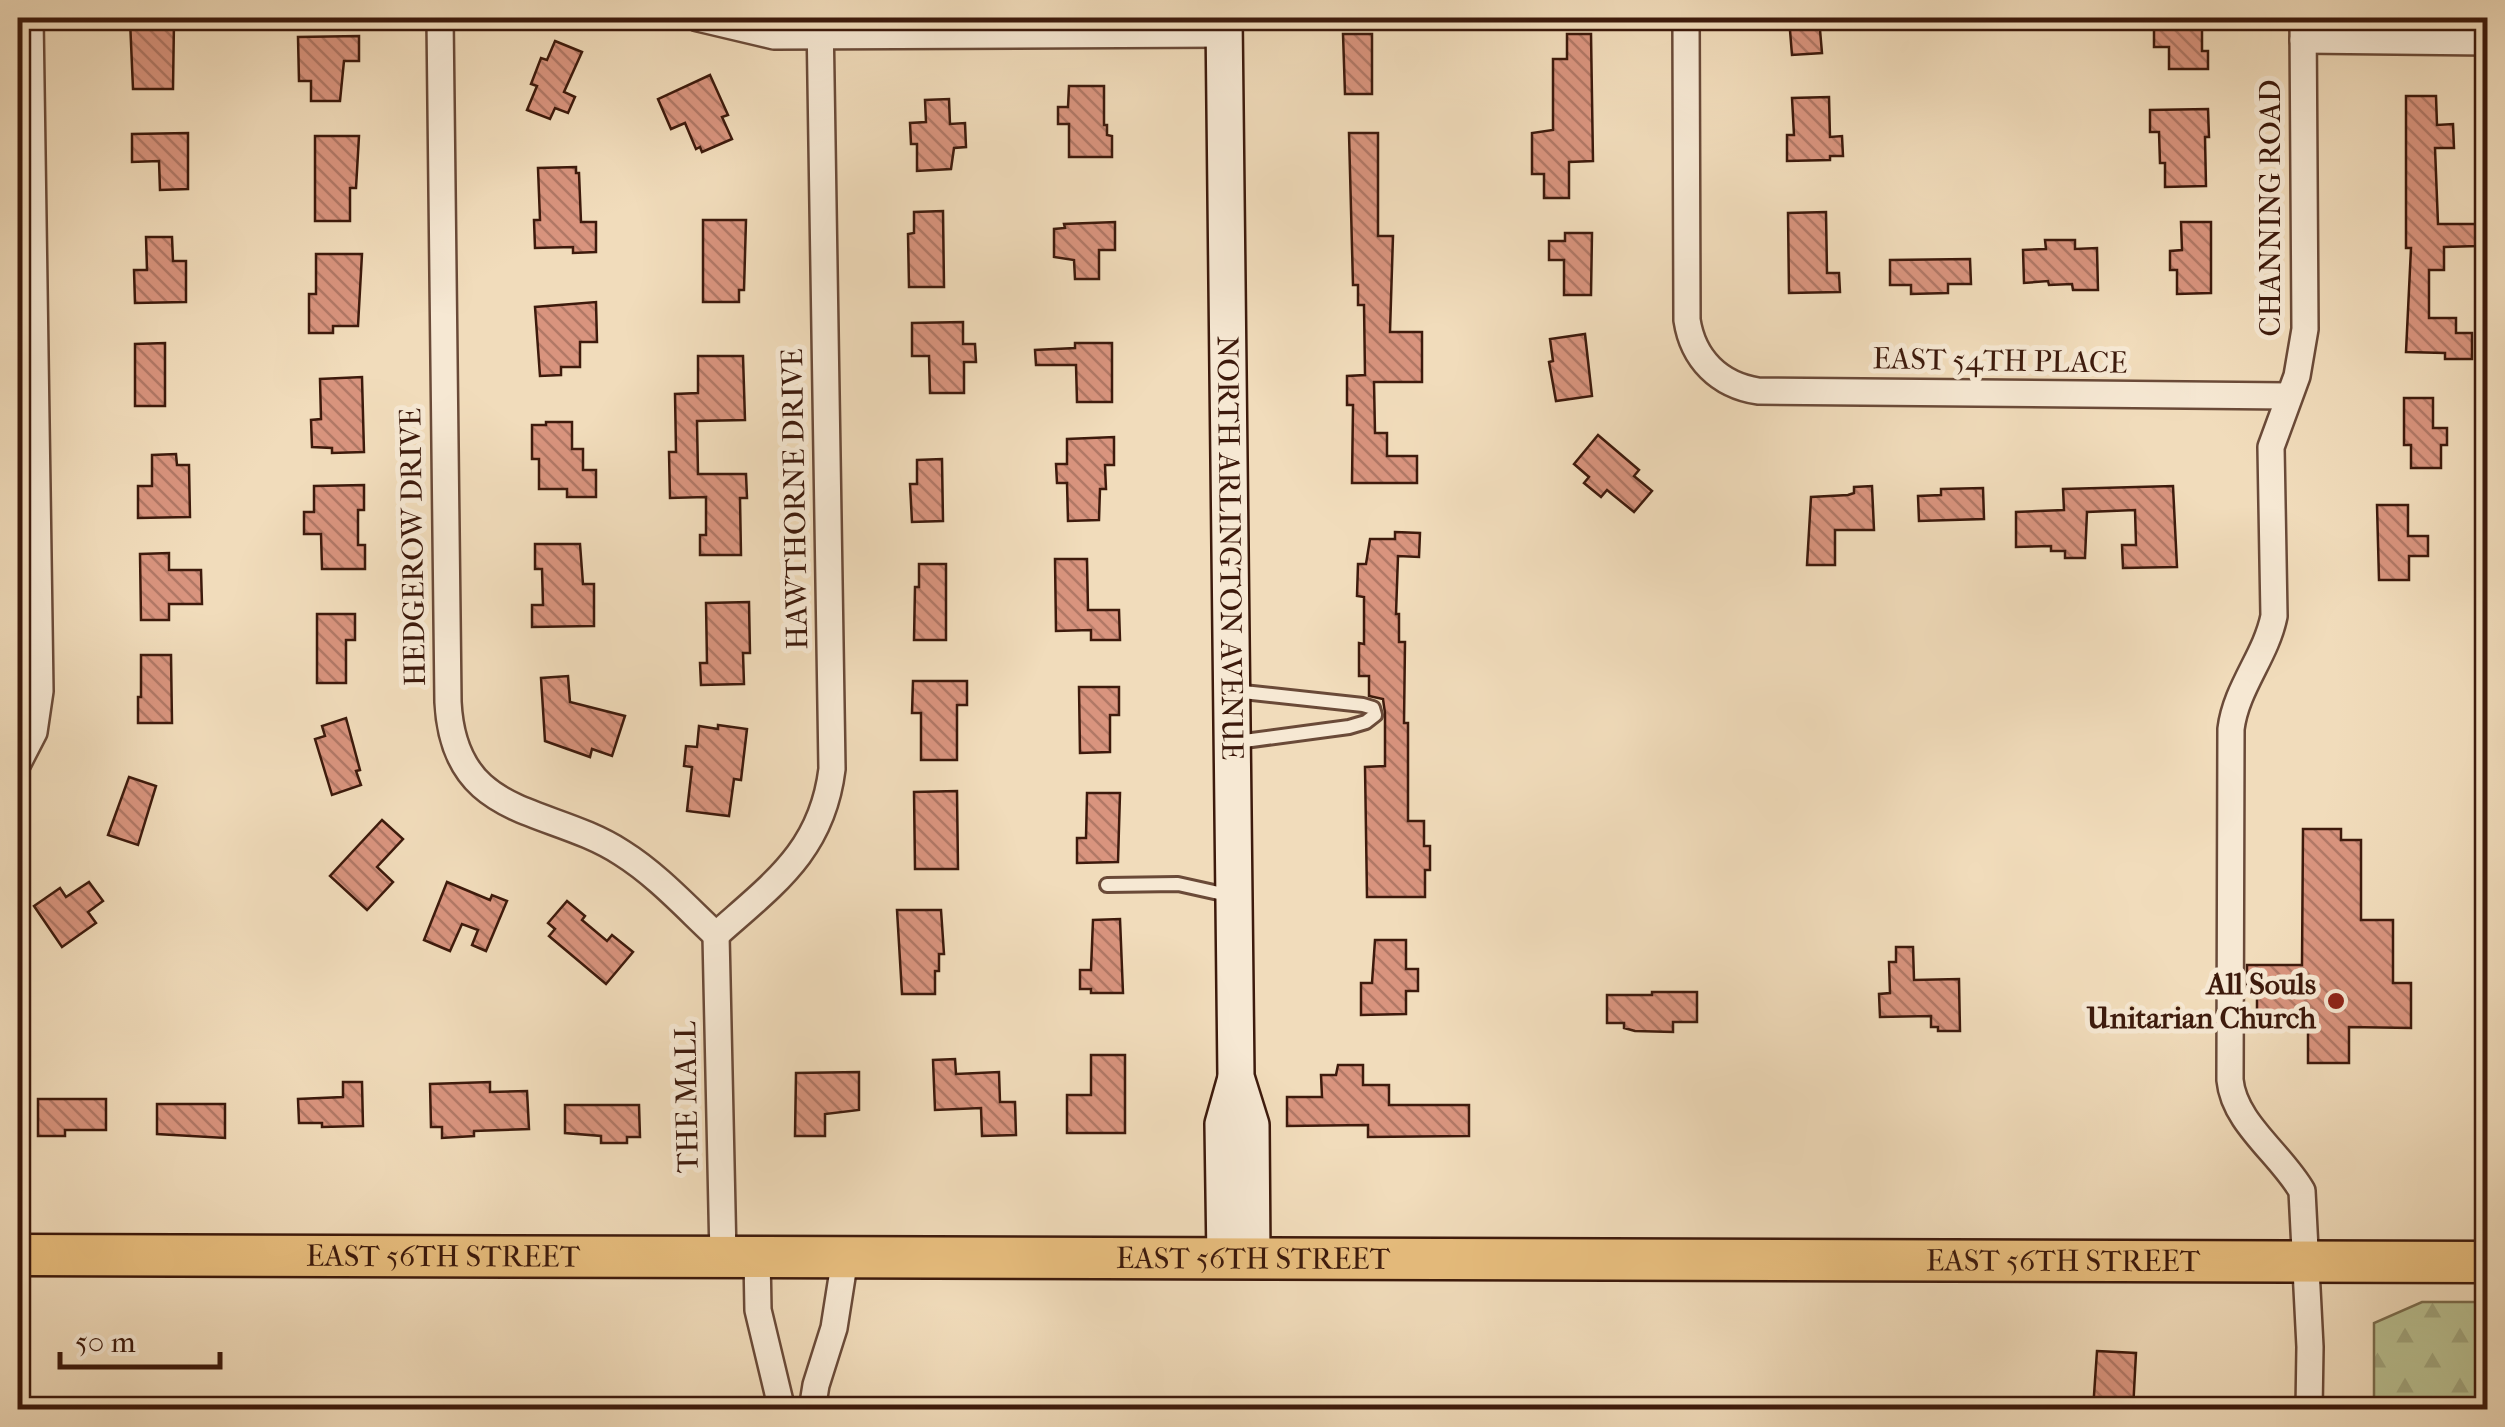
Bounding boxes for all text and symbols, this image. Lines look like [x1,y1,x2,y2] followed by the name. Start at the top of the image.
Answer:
[2253,79,2288,337] street label: CHANNING ROAD
[1210,336,1250,760] street label: NORTH ARLINGTON AVENUE
[1872,341,2128,381] street label: EAST 54TH PLACE
[775,348,815,650] street label: HAWTHORNE DRIVE
[393,408,433,686] street label: HEDGEROW DRIVE
[2086,967,2317,1036] place label: All Souls Unitarian Church
[2325,990,2347,1012] marker: All Souls Unitarian Church
[668,1021,706,1173] street label: THE MALL
[306,1238,581,1274] street label: EAST 56TH STREET
[1116,1241,1391,1276] street label: EAST 56TH STREET
[1926,1243,2201,1279] street label: EAST 56TH STREET
[60,1307,220,1369] scale bar
[75,1325,136,1360] text: 50 m

